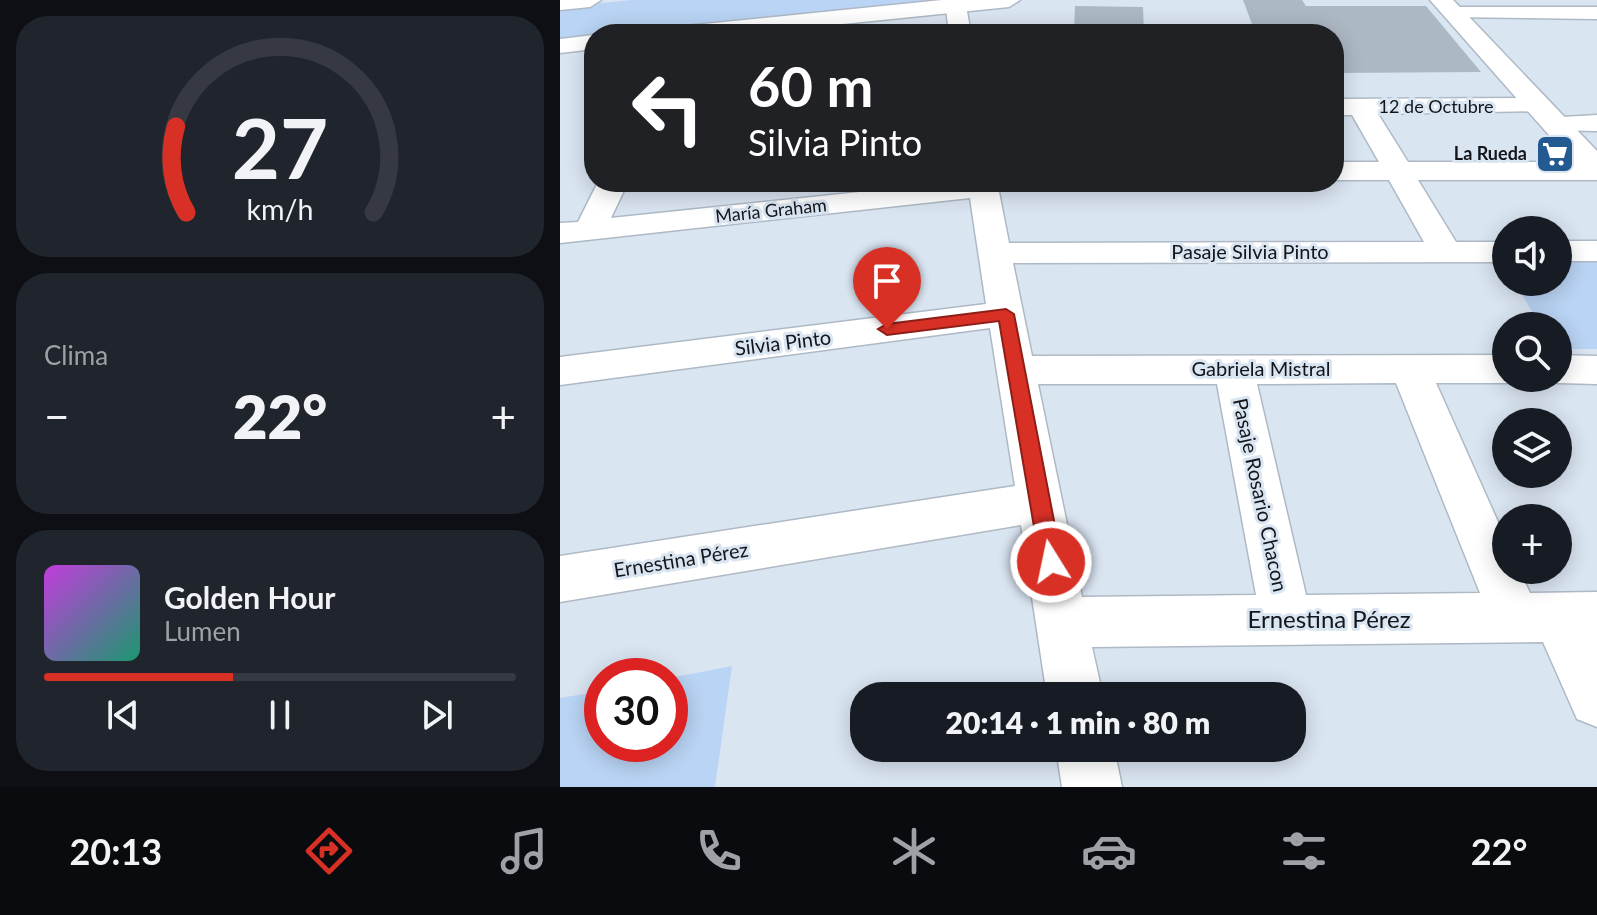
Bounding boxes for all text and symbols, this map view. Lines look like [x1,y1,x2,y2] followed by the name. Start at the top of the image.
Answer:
[748,52,873,119] text: 60 m
[616,56,720,160] icon: left
[1379,95,1493,117] street label: 12 de Octubre
[232,96,328,196] text: 27
[748,120,922,164] text: Silvia Pinto
[1534,133,1576,175] supermarket icon: La Rueda
[1454,142,1527,164] place label: La Rueda
[247,192,313,226] text: km/h
[714,193,828,227] street label: María Graham
[1492,216,1572,584] map controls
[1492,216,1572,296] button: sound
[1171,239,1329,263] street label: Pasaje Silvia Pinto
[853,247,921,329] pin
[865,259,909,303] icon: arrive
[1492,312,1572,392] button: search
[733,324,832,360] street label: Silvia Pinto
[44,339,108,371] text: Clima
[1192,356,1330,380] street label: Gabriela Mistral
[233,380,327,452] text: 22°
[44,390,70,442] text: −
[490,390,516,442] text: +
[1229,396,1293,594] street label: Pasaje Rosario Chacon
[1492,408,1572,488] button: layers
[1492,504,1572,584] button: +
[1009,520,1093,604] position arrow
[612,537,750,582] street label: Ernestina Pérez
[164,579,336,615] text: Golden Hour
[1247,604,1411,633] street label: Ernestina Pérez
[164,615,241,647] text: Lumen
[584,658,688,762] speed limit sign: 30
[101,693,145,737] icon: previous
[258,693,302,737] icon: pause
[415,693,459,737] icon: next
[946,704,1210,740] text: 20:14 · 1 min · 80 m
[301,823,357,879] icon: directions
[496,823,552,879] icon: music
[691,823,747,879] icon: phone
[886,823,942,879] icon: climate
[1081,823,1137,879] icon: car
[1276,823,1332,879] icon: filters
[69,829,162,873] text: 20:13
[1471,829,1527,873] text: 22°

